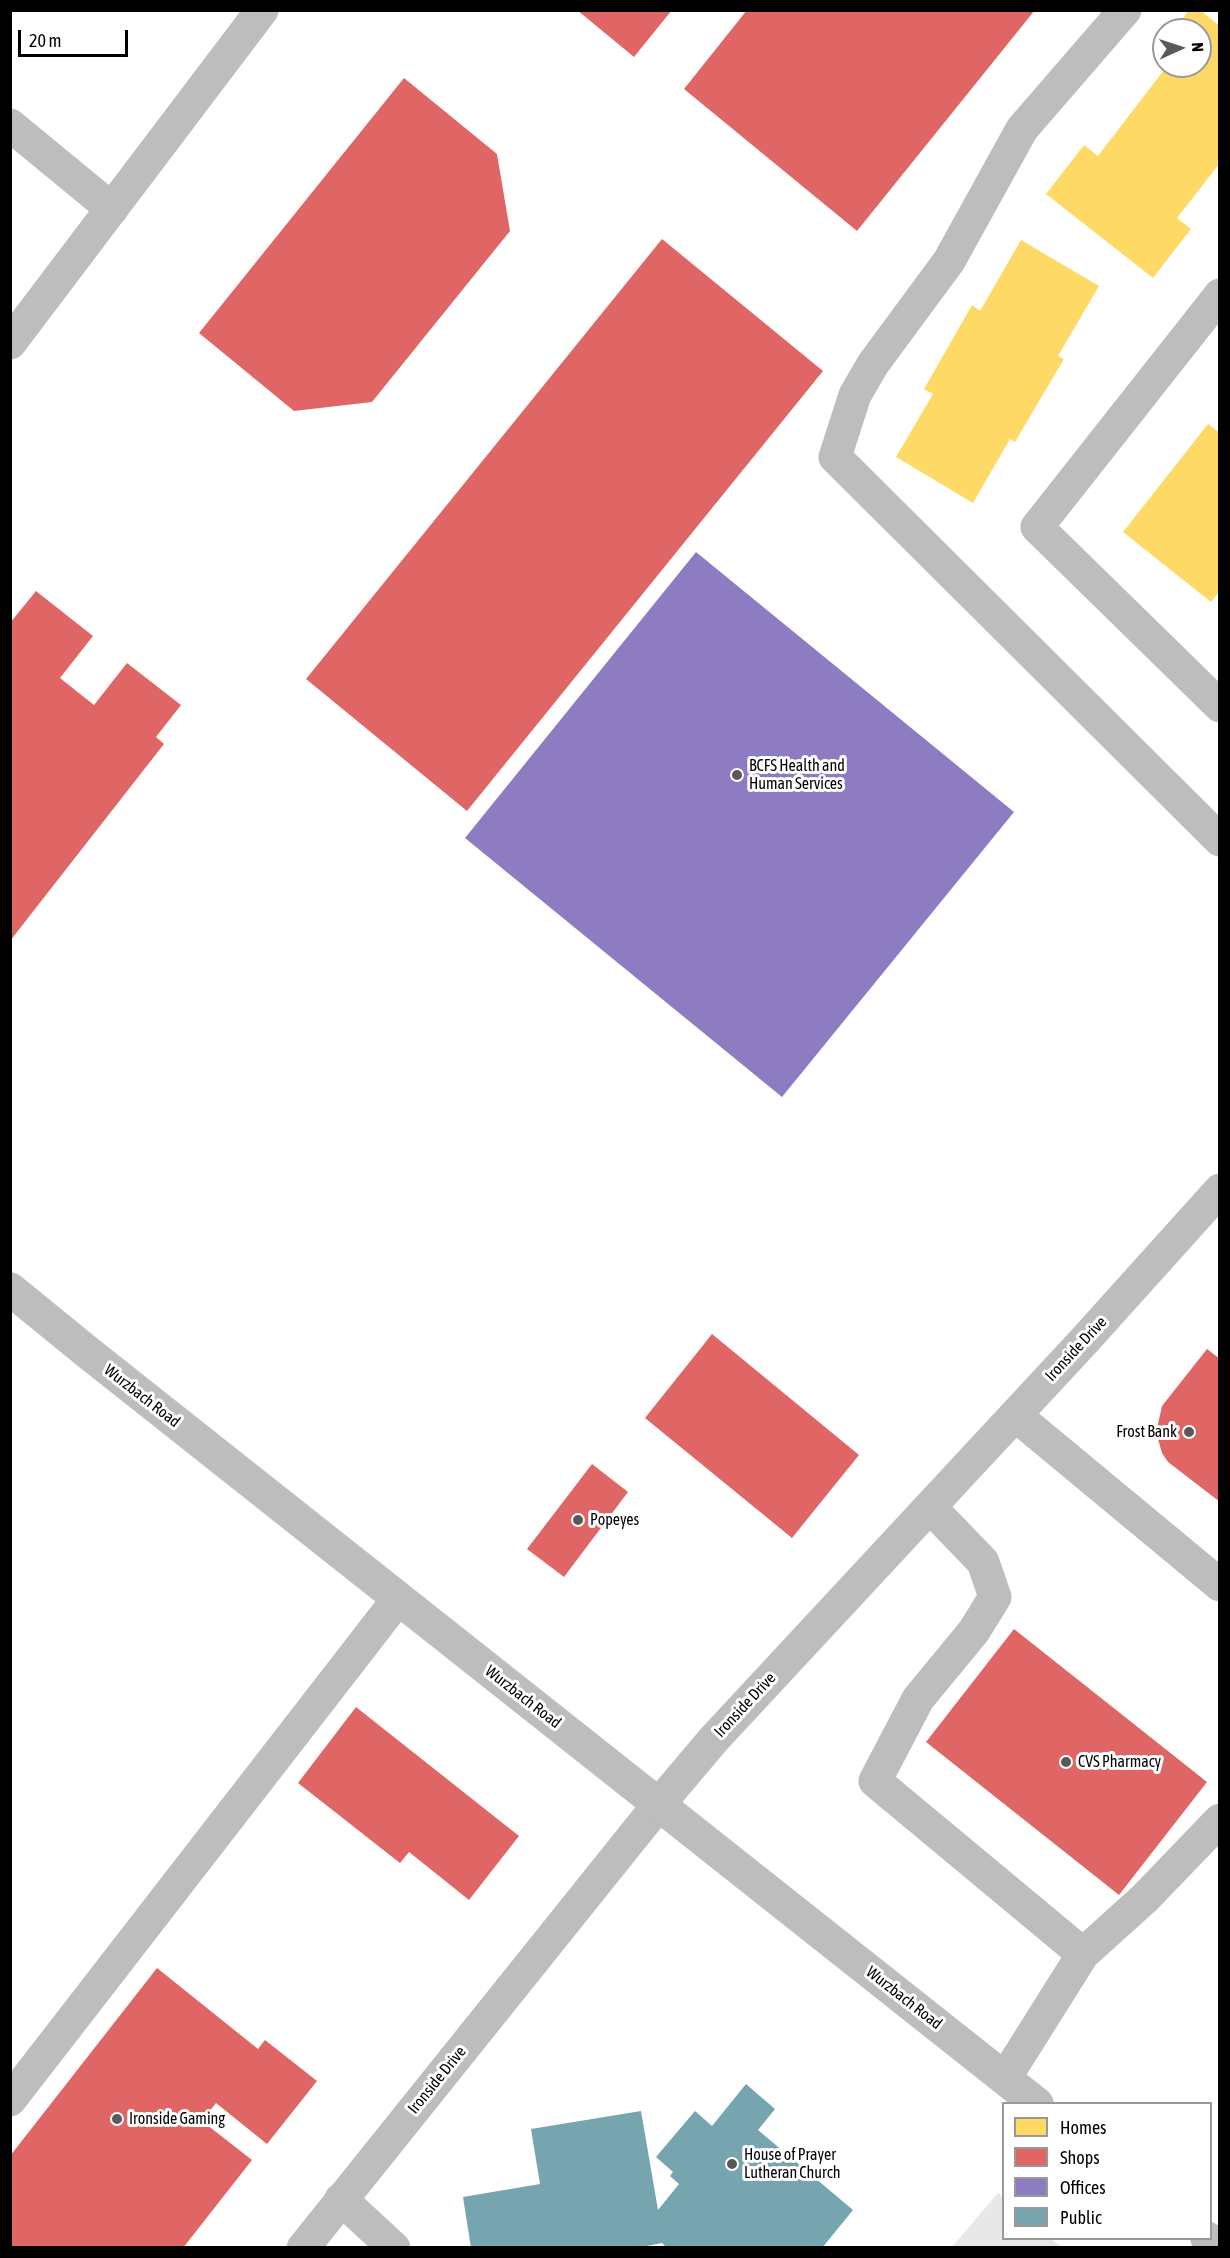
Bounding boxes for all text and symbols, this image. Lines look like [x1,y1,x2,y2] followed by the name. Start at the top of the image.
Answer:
[21,18,130,56] scale bar
[1152,18,1212,78] north arrow
[29,30,61,51] text: 20 m
[1189,42,1207,52] text: N
[749,756,845,794] place label: BCFS Health and Human Services
[730,768,744,782] marker: BCFS Health and Human Services
[1041,1313,1111,1385] street label: Ironside Drive
[100,1360,184,1432] street label: Wurzbach Road
[1116,1422,1177,1442] place label: Frost Bank
[1182,1425,1196,1439] marker: Frost Bank
[590,1510,639,1530] place label: Popeyes
[571,1513,585,1527] marker: Popeyes
[481,1661,565,1733] street label: Wurzbach Road
[710,1669,780,1741] street label: Ironside Drive
[1078,1752,1161,1772] place label: CVS Pharmacy
[1059,1755,1073,1769] marker: CVS Pharmacy
[862,1962,946,2034] street label: Wurzbach Road
[404,2042,470,2118] street label: Ironside Drive
[1002,2102,1212,2240] legend
[129,2109,225,2129] place label: Ironside Gaming
[110,2112,124,2126] marker: Ironside Gaming
[1060,2117,1106,2138] text: Homes
[744,2145,840,2183] place label: House of Prayer Lutheran Church
[1060,2147,1100,2168] text: Shops
[725,2157,739,2171] marker: House of Prayer Lutheran Church
[1060,2177,1106,2198] text: Offices
[1060,2207,1102,2228] text: Public

